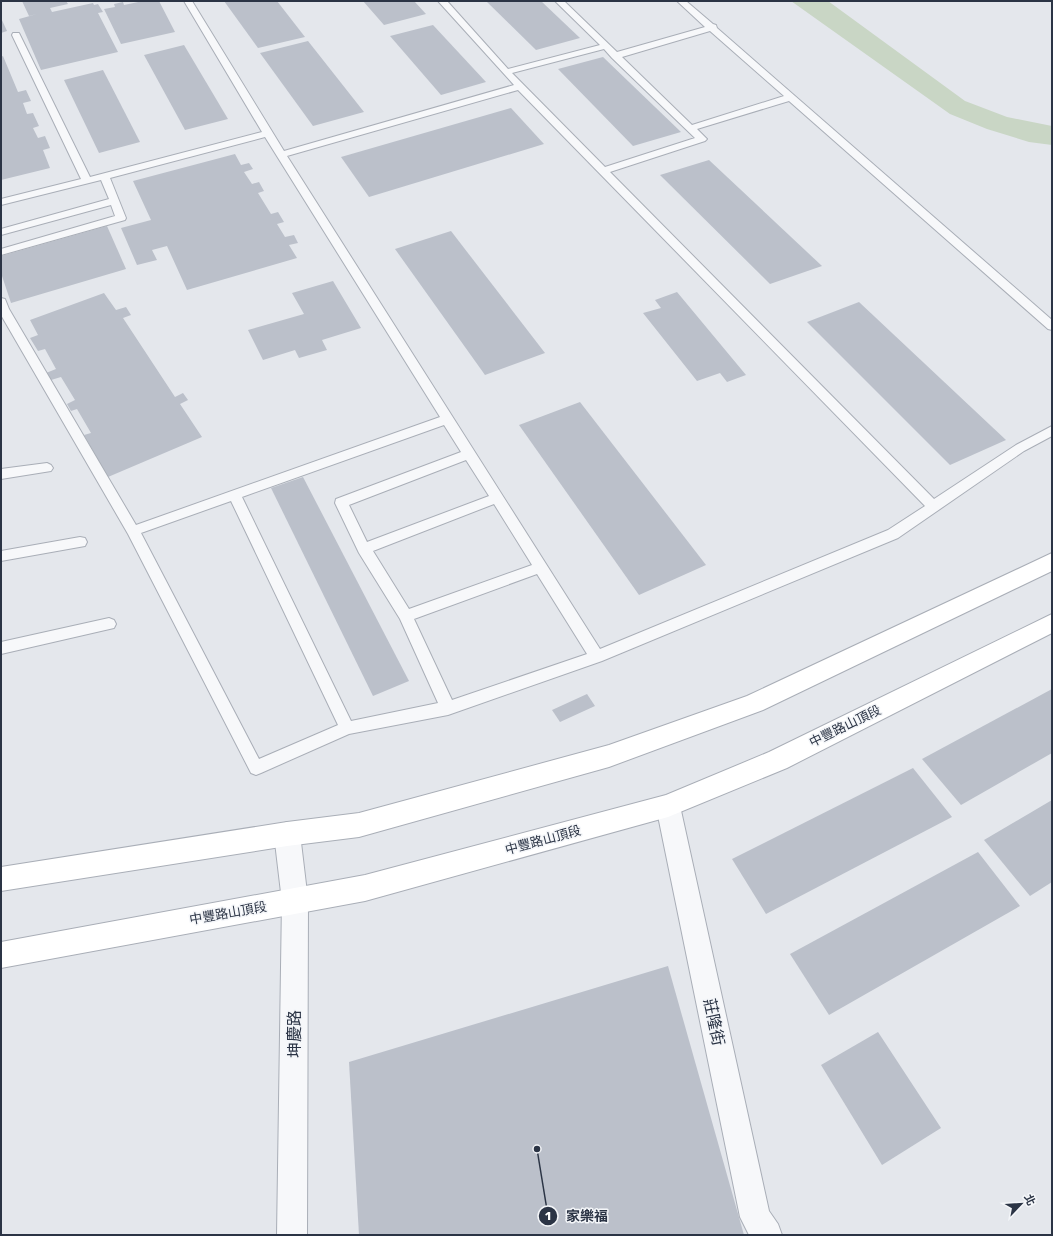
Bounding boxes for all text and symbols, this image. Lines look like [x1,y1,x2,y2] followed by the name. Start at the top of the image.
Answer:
[807,702,883,750] street label: 中豐路山頂段
[503,823,583,857] street label: 中豐路山頂段
[188,899,268,927] street label: 中豐路山頂段
[700,997,728,1047] street label: 莊隆街
[285,1010,304,1058] street label: 坤慶路
[1001,1184,1041,1224] north arrow
[1021,1192,1038,1208] text: 北
[538,1203,616,1229] callout: 家樂福
[566,1208,608,1225] text: 家樂福
[545,1209,551,1223] text: 1

